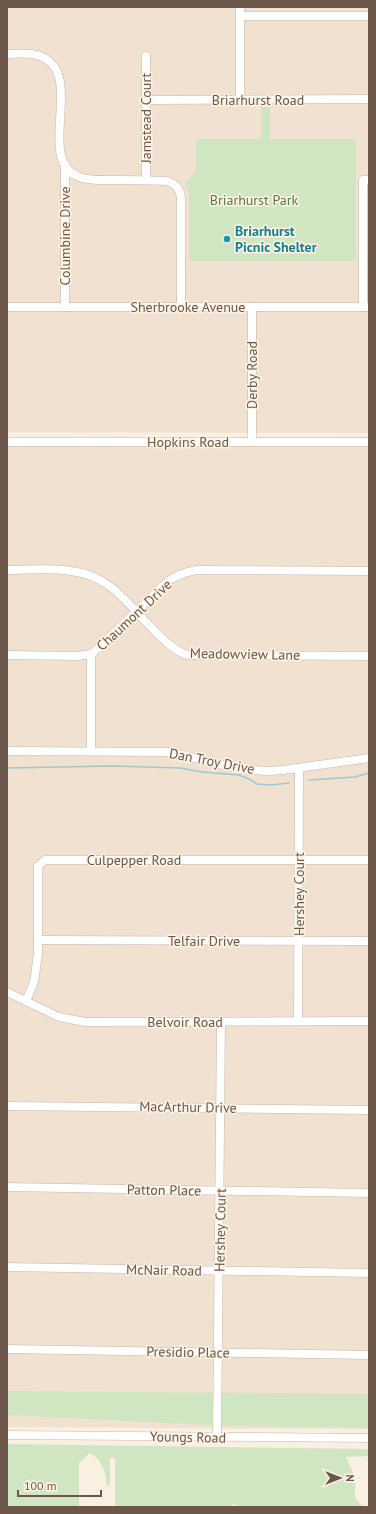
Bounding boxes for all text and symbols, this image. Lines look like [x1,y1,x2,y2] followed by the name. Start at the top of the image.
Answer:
[137,72,155,164] street label: Jamstead Court
[212,91,304,109] street label: Briarhurst Road
[56,186,74,286] street label: Columbine Drive
[210,191,299,209] park label: Briarhurst Park
[235,222,317,256] place label: Briarhurst Picnic Shelter
[222,234,232,244] marker: Briarhurst Picnic Shelter
[131,298,245,316] street label: Sherbrooke Avenue
[243,341,261,409] street label: Derby Road
[147,433,229,451] street label: Hopkins Road
[93,576,175,654] street label: Chaumont Drive
[190,644,300,664] street label: Meadowview Lane
[168,744,256,778] street label: Dan Troy Drive
[87,851,181,869] street label: Culpepper Road
[290,852,308,936] street label: Hershey Court
[168,932,240,950] street label: Telfair Drive
[147,1013,223,1031] street label: Belvoir Road
[139,1097,237,1117] street label: MacArthur Drive
[127,1180,201,1200] street label: Patton Place
[210,1188,230,1272] street label: Hershey Court
[126,1260,202,1280] street label: McNair Road
[146,1342,230,1362] street label: Presidio Place
[150,1427,226,1447] street label: Youngs Road
[320,1458,360,1498] north arrow
[18,1472,101,1498] scale bar
[343,1474,357,1482] text: N
[24,1478,57,1493] text: 100 m

